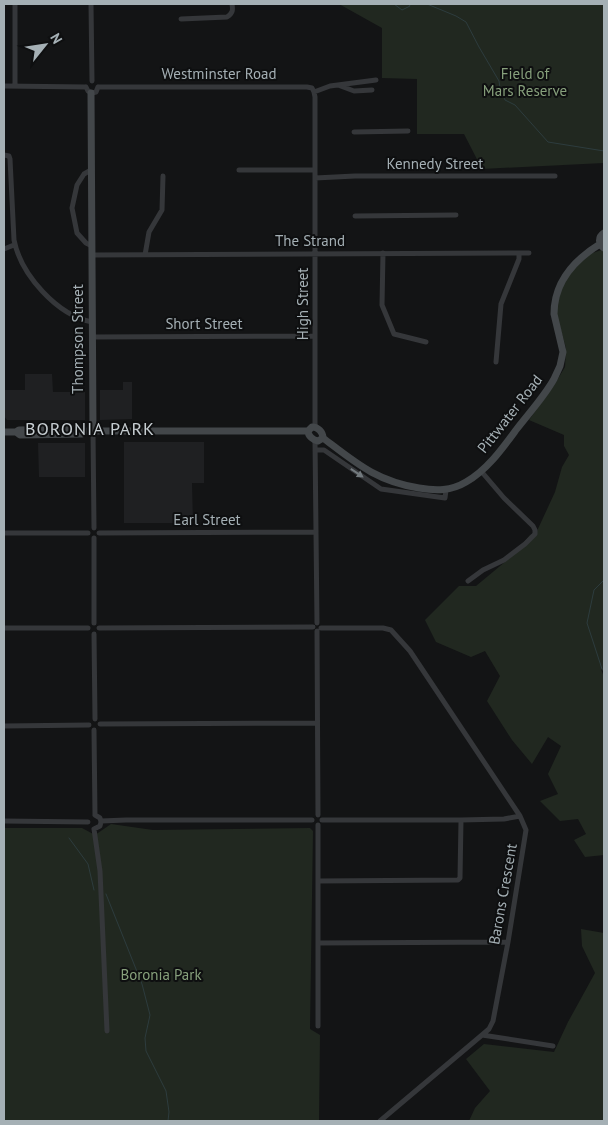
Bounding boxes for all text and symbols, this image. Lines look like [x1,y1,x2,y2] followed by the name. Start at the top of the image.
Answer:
[20,20,70,70] north arrow
[46,30,66,47] text: N
[162,64,276,83] street label: Westminster Road
[483,64,567,100] park label: Field of Mars Reserve
[387,154,483,173] street label: Kennedy Street
[275,231,345,250] street label: The Strand
[293,268,312,340] street label: High Street
[68,284,87,394] street label: Thompson Street
[165,314,243,333] street label: Short Street
[473,371,546,457] street label: Pittwater Road
[25,417,155,440] district label: BORONIA PARK
[350,468,364,478] one-way arrow
[173,510,241,529] street label: Earl Street
[484,842,521,946] street label: Barons Crescent
[120,965,202,984] park label: Boronia Park

